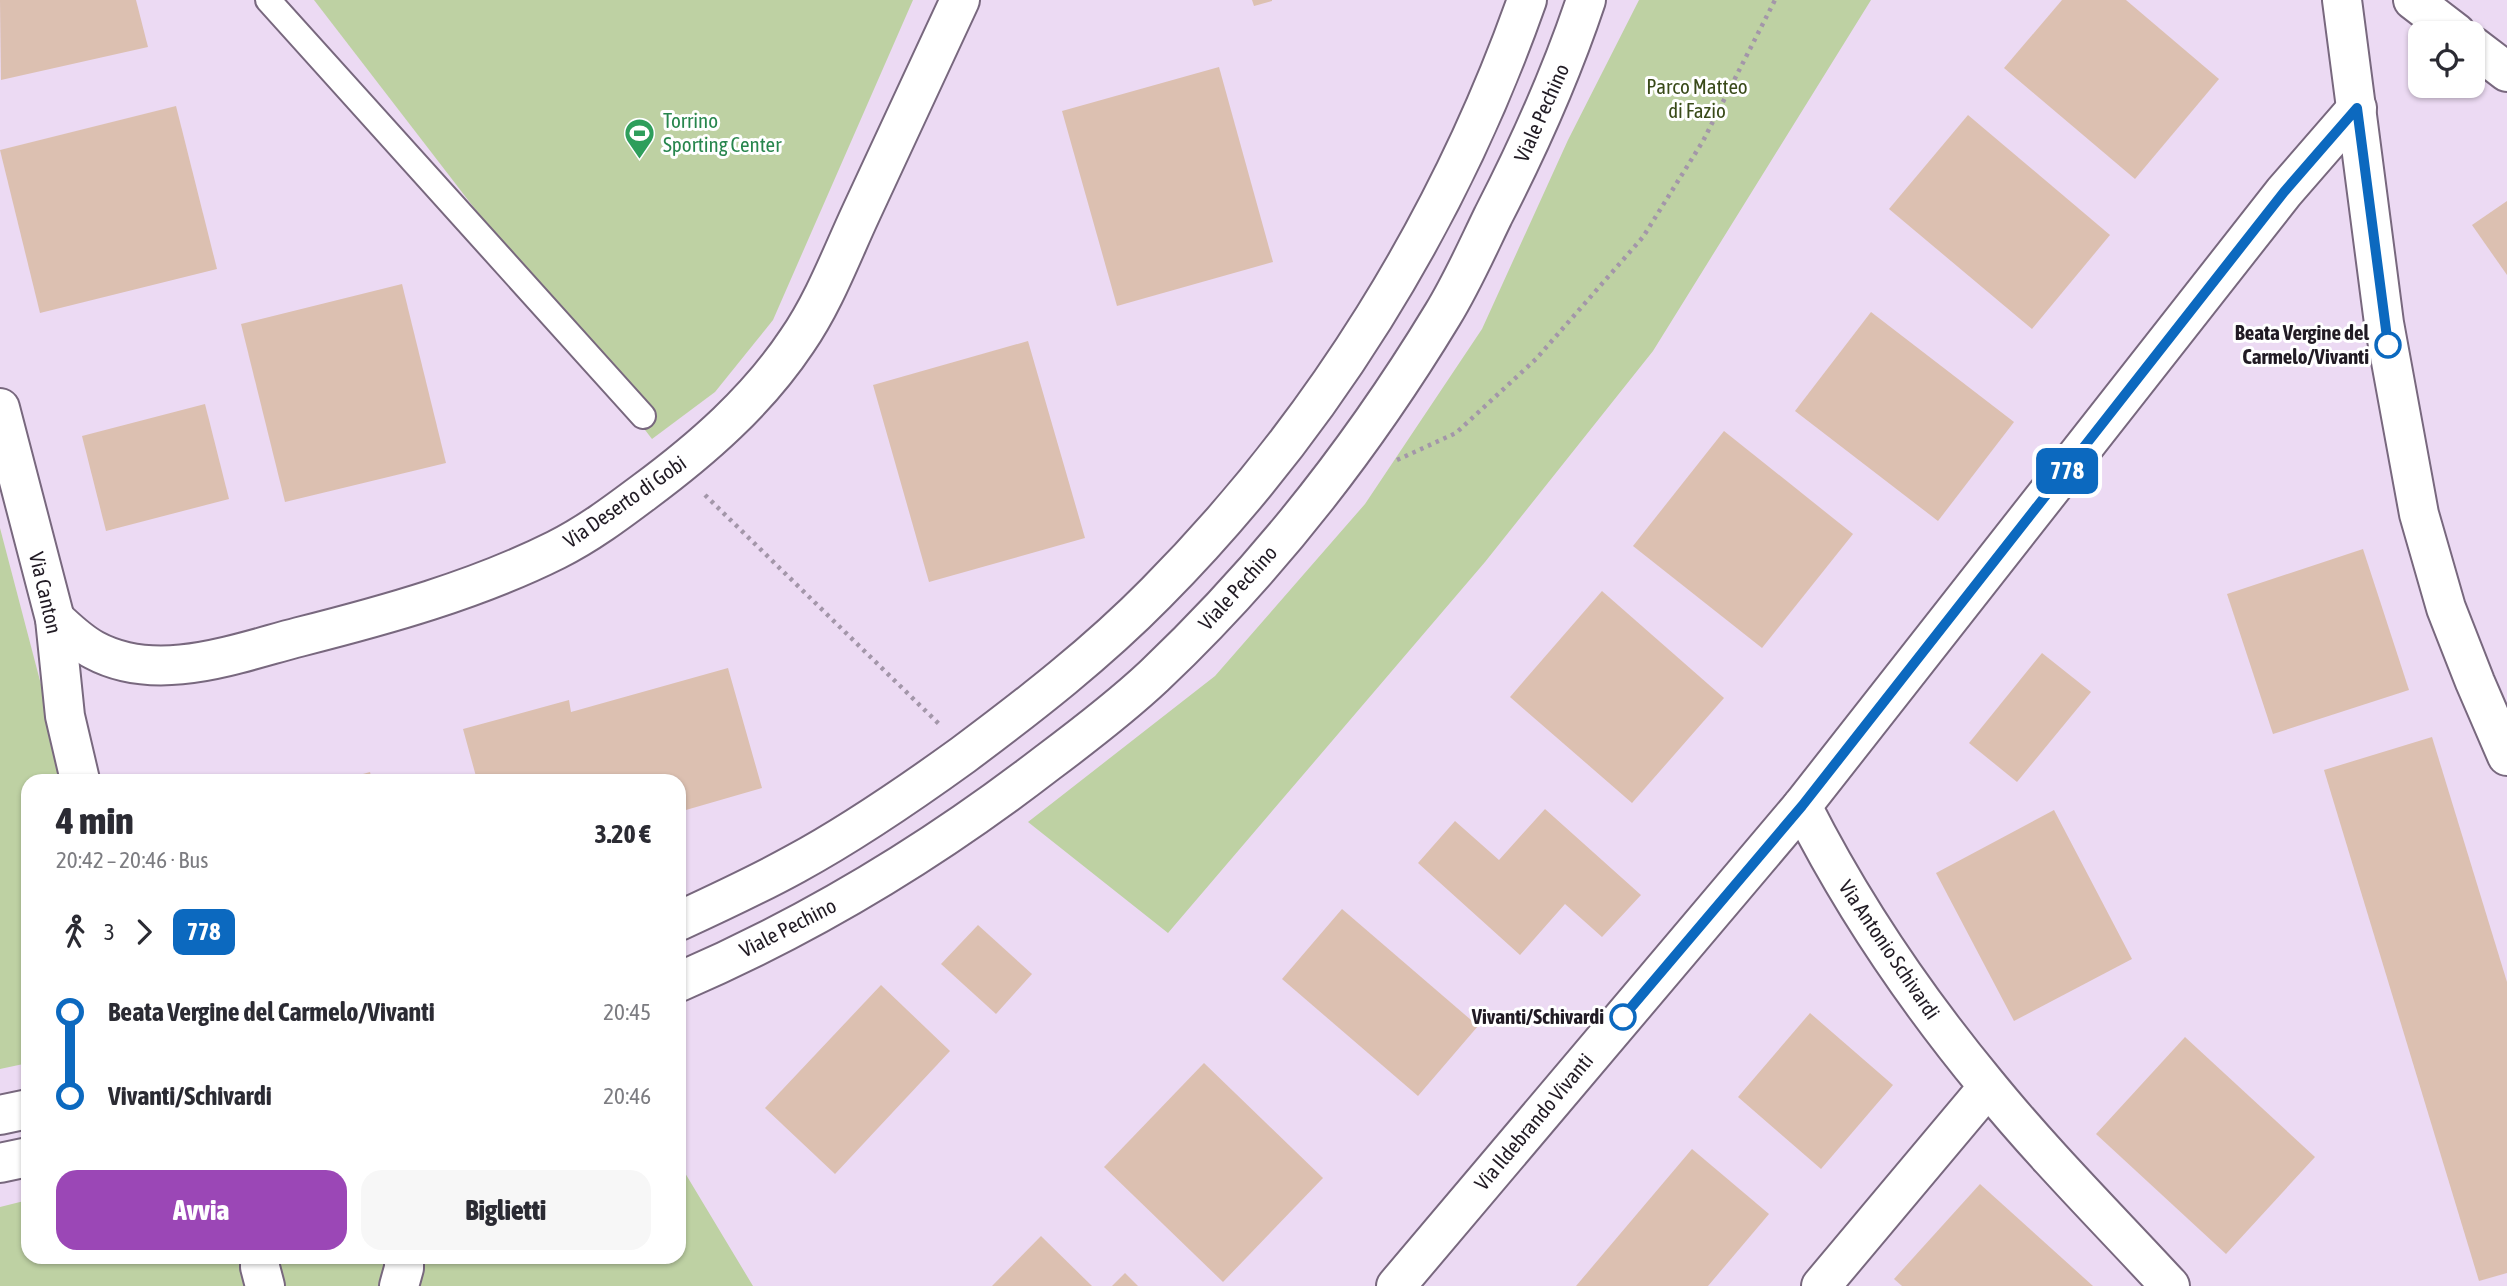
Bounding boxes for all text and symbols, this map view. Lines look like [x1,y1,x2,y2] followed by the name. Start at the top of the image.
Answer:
[2408,21,2485,98] map controls
[2408,21,2485,98] button: locate
[1509,60,1573,165] street label: Viale Pechino
[1646,74,1748,122] park label: Parco Matteo di Fazio
[663,108,782,156] place label: Torrino Sporting Center
[623,116,657,160] sports icon: Torrino Sporting Center
[2235,320,2369,368] place label: Beata Vergine del Carmelo/Vivanti
[2375,332,2401,358] marker: Beata Vergine del Carmelo/Vivanti
[2027,448,2107,494] line badge: 778
[559,450,690,552] street label: Via Deserto di Gobi
[2050,457,2084,484] text: 778
[1193,540,1281,634] street label: Viale Pechino
[25,550,67,636] street label: Via Canton
[56,799,134,842] text: 4 min
[594,819,651,849] text: 3.20 €
[56,847,208,873] text: 20:42 – 20:46 · Bus
[1834,875,1945,1024] street label: Via Antonio Schivardi
[735,893,840,962] street label: Viale Pechino
[56,913,94,951] icon: walk
[125,913,163,951] icon: forward
[187,918,221,945] text: 778
[104,919,115,945] text: 3
[108,997,435,1027] text: Beata Vergine del Carmelo/Vivanti
[603,999,651,1025] text: 20:45
[1471,1004,1604,1028] place label: Vivanti/Schivardi
[1610,1004,1636,1030] marker: Vivanti/Schivardi
[1469,1048,1597,1194] street label: Via Ildebrando Vivanti
[108,1081,272,1111] text: Vivanti/Schivardi
[603,1083,651,1109] text: 20:46
[56,1170,347,1250] button: Avvia
[361,1170,651,1250] button: Biglietti

